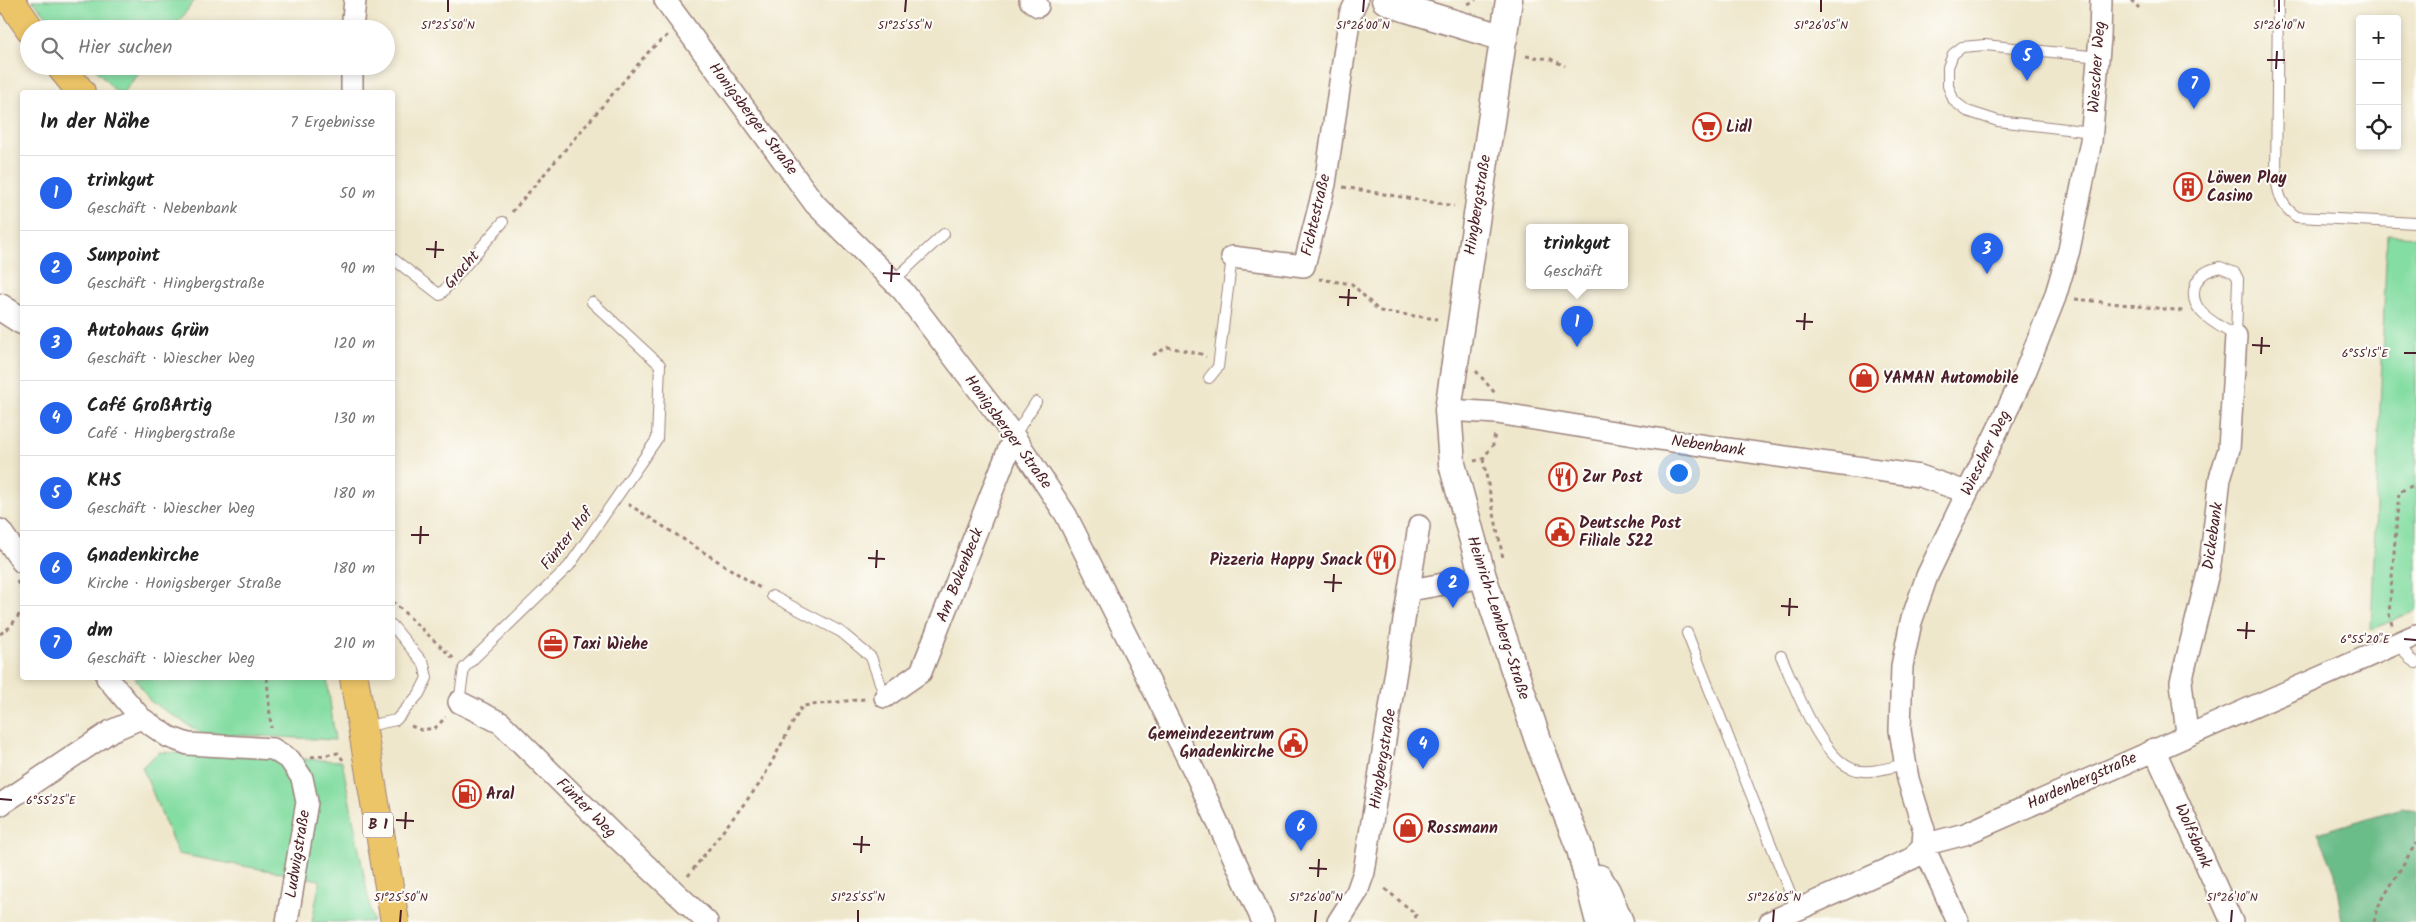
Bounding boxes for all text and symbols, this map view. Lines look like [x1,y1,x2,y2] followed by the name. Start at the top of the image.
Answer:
[2356,15,2401,150] map controls
[2356,15,2401,60] button: +
[421,16,475,35] text: 51°25'50"N
[878,16,932,35] text: 51°25'55"N
[1336,16,1390,35] text: 51°26'00"N
[1794,16,1848,35] text: 51°26'05"N
[2253,16,2305,35] text: 51°26'10"N
[20,20,395,75] search box
[2081,20,2113,114] street label: Wiescher Weg
[78,33,172,63] text: Hier suchen
[38,34,66,62] icon: search
[2011,40,2043,81] pin: 5
[702,57,804,181] street label: Honigsberger Straße
[2356,60,2401,105] button: −
[2178,68,2210,109] pin: 7
[2356,105,2401,150] button: locate
[40,106,150,139] text: In der Nähe
[290,110,375,135] text: 7 Ergebnisse
[1692,112,1722,142] supermarket icon: Lidl
[1726,115,1753,140] place label: Lidl
[1458,153,1498,257] street label: Hingbergstraße
[87,166,154,196] text: trinkgut
[2207,166,2287,209] place label: Löwen Play Casino
[1294,171,1338,259] street label: Fichtestraße
[2173,172,2203,202] building icon: Löwen Play Casino
[54,181,58,206] text: 1
[339,181,375,206] text: 50 m
[87,196,237,221] text: Geschäft · Nebenbank
[1526,224,1628,289] popup
[1543,229,1611,259] text: trinkgut
[1971,233,2003,274] pin: 3
[87,241,160,271] text: Sunpoint
[438,244,487,295] street label: Gracht
[51,256,61,281] text: 2
[340,256,375,281] text: 90 m
[1543,259,1603,284] text: Geschäft
[87,271,264,296] text: Geschäft · Hingbergstraße
[1561,306,1593,347] pin: 1
[87,316,209,346] text: Autohaus Grün
[52,331,60,356] text: 3
[334,331,375,356] text: 120 m
[2342,344,2389,363] text: 6°55'15"E
[87,346,255,371] text: Geschäft · Wiescher Weg
[1849,363,1879,393] shop icon: YAMAN Automobile
[1883,366,2019,391] place label: YAMAN Automobile
[958,370,1058,494] street label: Honigsberger Straße
[87,391,212,421] text: Café GroßArtig
[52,406,60,431] text: 4
[334,406,375,431] text: 130 m
[1955,406,2017,500] street label: Wiescher Weg
[87,421,235,446] text: Café · Hingbergstraße
[1670,428,1747,464] street label: Nebenbank
[1666,460,1692,486] your location
[1548,462,1578,492] restaurant icon: Zur Post
[1582,465,1644,490] place label: Zur Post
[87,466,121,496] text: KHS
[52,481,60,506] text: 5
[333,481,375,506] text: 180 m
[87,496,255,521] text: Geschäft · Wiescher Weg
[2196,500,2230,571] street label: Dickebank
[534,501,601,576] street label: Fünter Hof
[1579,511,1682,554] place label: Deutsche Post Filiale 522
[1545,517,1575,547] public building icon: Deutsche Post Filiale 522
[930,524,990,626] street label: Am Bokenbeck
[1460,533,1536,703] street label: Heinrich-Lemberg-Straße
[87,541,199,571] text: Gnadenkirche
[1366,545,1396,575] restaurant icon: Pizzeria Happy Snack
[1210,548,1363,573] place label: Pizzeria Happy Snack
[52,556,60,581] text: 6
[333,556,375,581] text: 180 m
[1437,567,1469,608] pin: 2
[87,571,281,596] text: Kirche · Honigsberger Straße
[87,616,113,646] text: dm
[538,629,568,659] office icon: Taxi Wiehe
[2340,630,2391,649] text: 6°55'20"E
[52,631,60,656] text: 7
[334,631,375,656] text: 210 m
[572,632,648,657] place label: Taxi Wiehe
[87,646,255,671] text: Geschäft · Wiescher Weg
[1363,707,1403,811] street label: Hingbergstraße
[1148,722,1274,765] place label: Gemeindezentrum Gnadenkirche
[1278,728,1308,758] public building icon: Gemeindezentrum Gnadenkirche
[1407,728,1439,769] pin: 4
[2023,746,2141,816] street label: Hardenbergstraße
[550,772,622,844] street label: Fünter Weg
[452,779,482,809] fuel station icon: Aral
[486,782,515,807] place label: Aral
[26,791,77,810] text: 6°55'25"E
[2168,800,2219,873] street label: Wolfsbank
[279,808,317,900] street label: Ludwigstraße
[1285,810,1317,851] pin: 6
[363,812,393,838] road number: B 1
[1393,813,1423,843] shop icon: Rossmann
[1427,816,1498,841] place label: Rossmann
[374,888,428,907] text: 51°25'50"N
[831,888,885,907] text: 51°25'55"N
[1289,888,1343,907] text: 51°26'00"N
[1747,888,1801,907] text: 51°26'05"N
[2206,888,2258,907] text: 51°26'10"N

